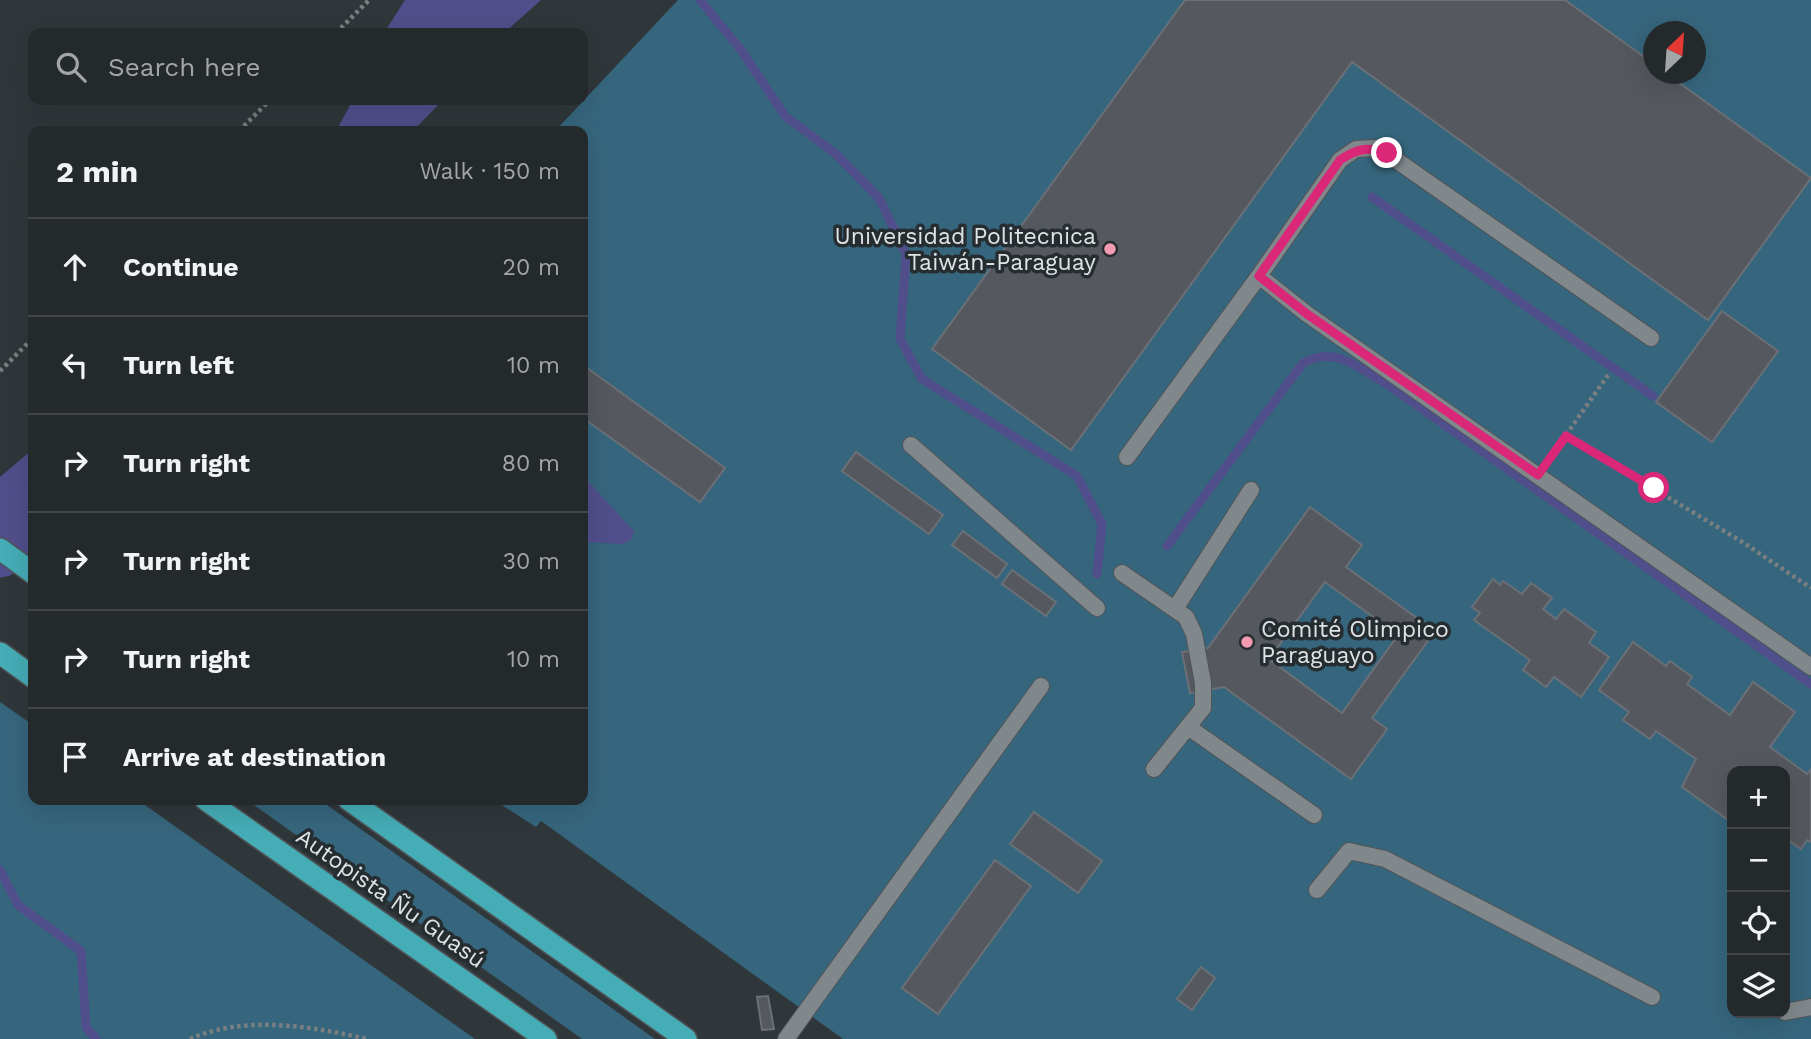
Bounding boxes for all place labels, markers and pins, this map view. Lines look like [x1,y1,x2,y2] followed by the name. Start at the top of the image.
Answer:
[835,223,1096,276] place label: Universidad Politecnica Taiwán-Paraguay
[1102,241,1118,257] marker: Universidad Politecnica Taiwán-Paraguay
[1261,616,1449,669] place label: Comité Olimpico Paraguayo
[1239,634,1255,650] marker: Comité Olimpico Paraguayo

